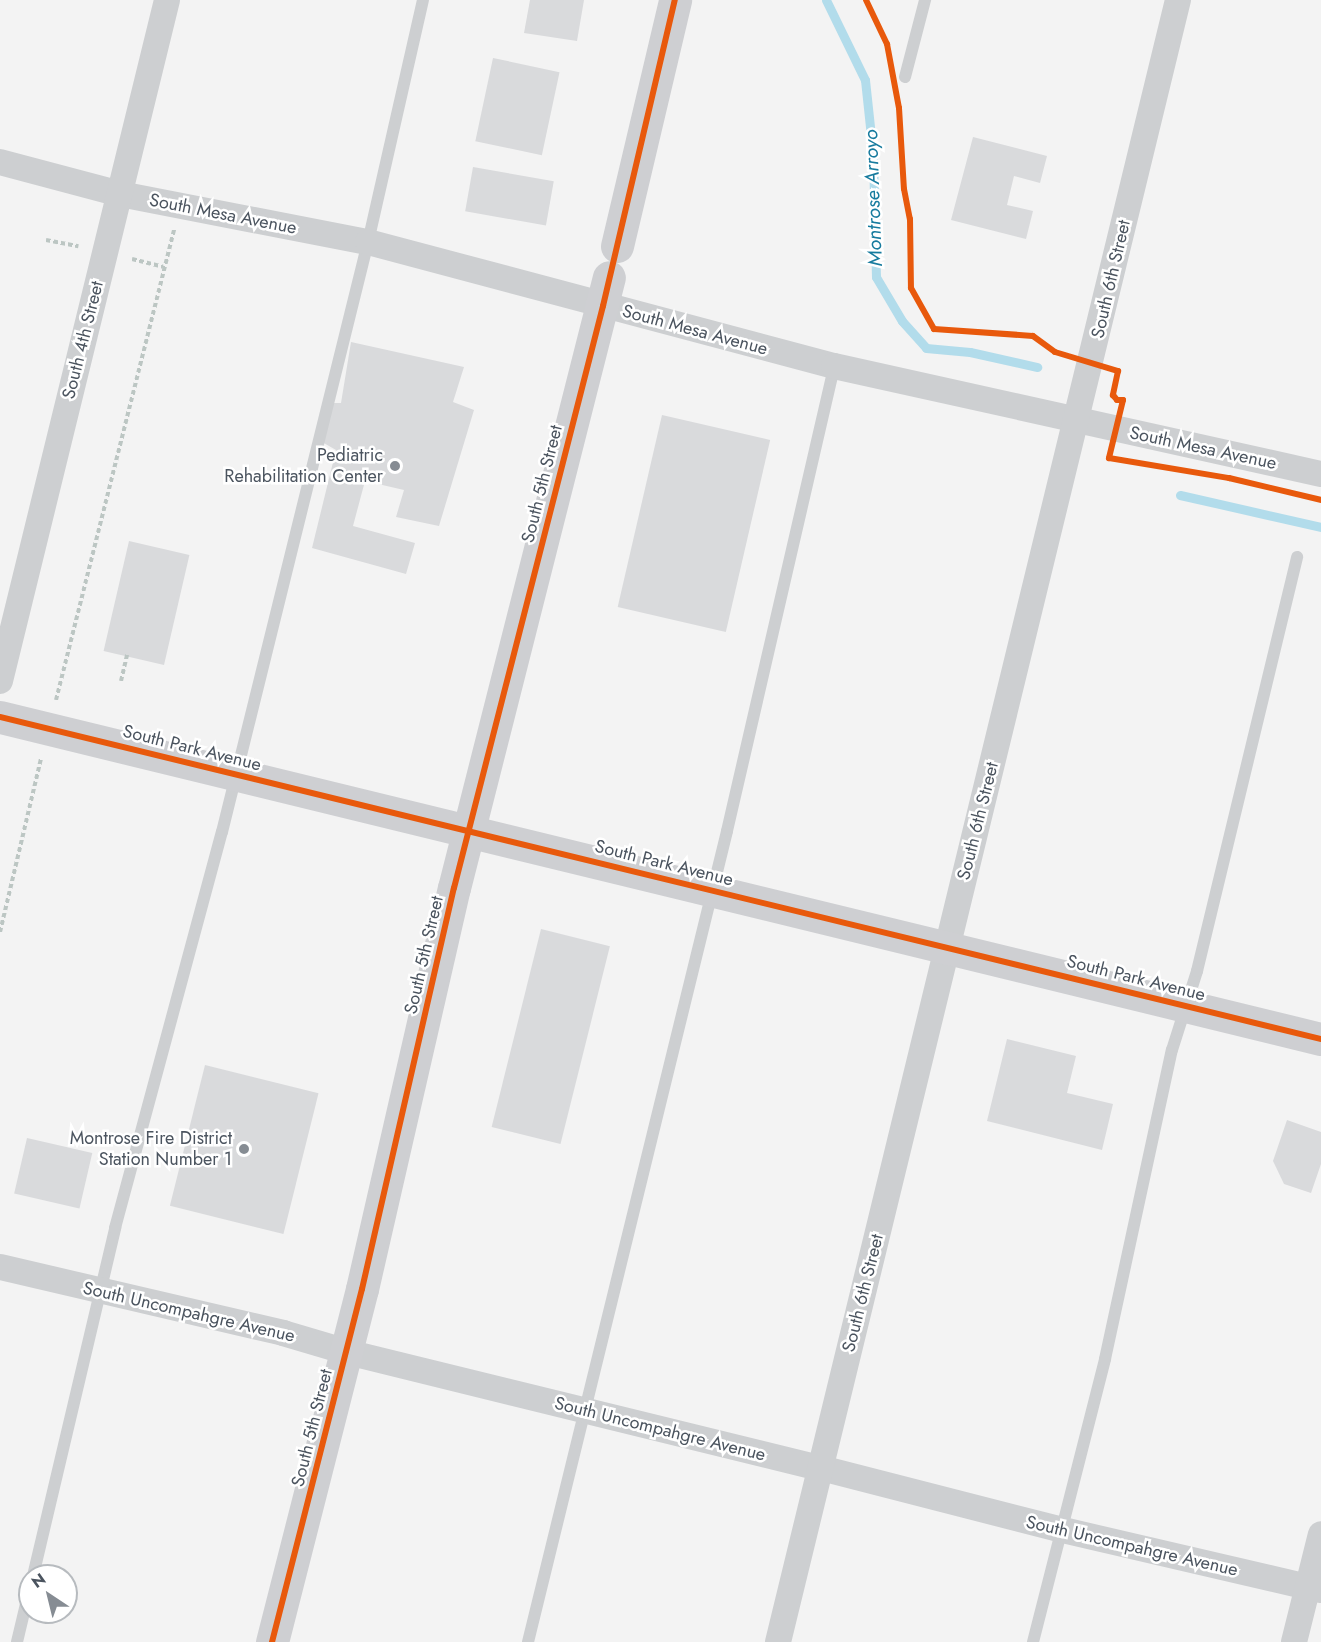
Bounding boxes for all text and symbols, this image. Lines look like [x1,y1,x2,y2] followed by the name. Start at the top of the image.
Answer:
[859,129,887,267] water label: Montrose Arroyo
[148,189,298,239] street label: South Mesa Avenue
[1087,218,1135,340] street label: South 6th Street
[58,279,108,401] street label: South 4th Street
[620,300,770,360] street label: South Mesa Avenue
[1128,422,1278,474] street label: South Mesa Avenue
[517,423,567,545] street label: South 5th Street
[224,445,383,488] place label: Pediatric Rehabilitation Center
[388,459,402,473] marker: Pediatric Rehabilitation Center
[121,720,263,776] street label: South Park Avenue
[953,760,1003,882] street label: South 6th Street
[593,835,735,891] street label: South Park Avenue
[400,894,448,1016] street label: South 5th Street
[1065,950,1207,1006] street label: South Park Avenue
[70,1128,232,1170] place label: Montrose Fire District Station Number 1
[237,1142,251,1156] marker: Montrose Fire District Station Number 1
[838,1232,888,1354] street label: South 6th Street
[81,1277,297,1347] street label: South Uncompahgre Avenue
[287,1367,337,1489] street label: South 5th Street
[552,1392,768,1466] street label: South Uncompahgre Avenue
[1024,1511,1240,1581] street label: South Uncompahgre Avenue
[18,1564,78,1624] north arrow
[27,1567,50,1594] text: N

